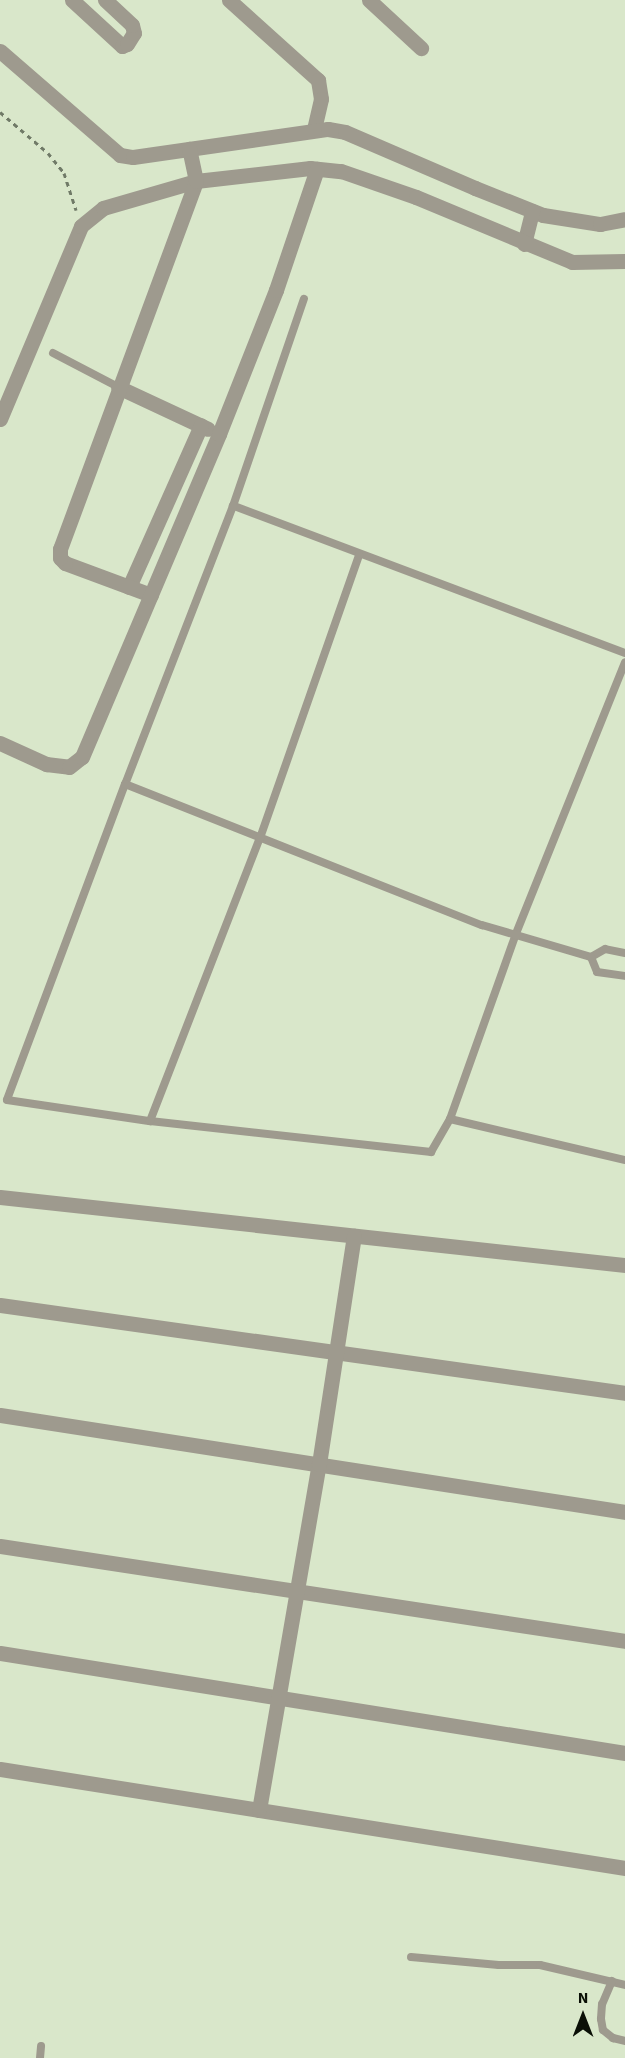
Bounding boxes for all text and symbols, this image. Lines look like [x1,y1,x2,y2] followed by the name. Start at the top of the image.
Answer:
[553,1986,613,2046] north arrow
[578,1987,588,2009] text: N

